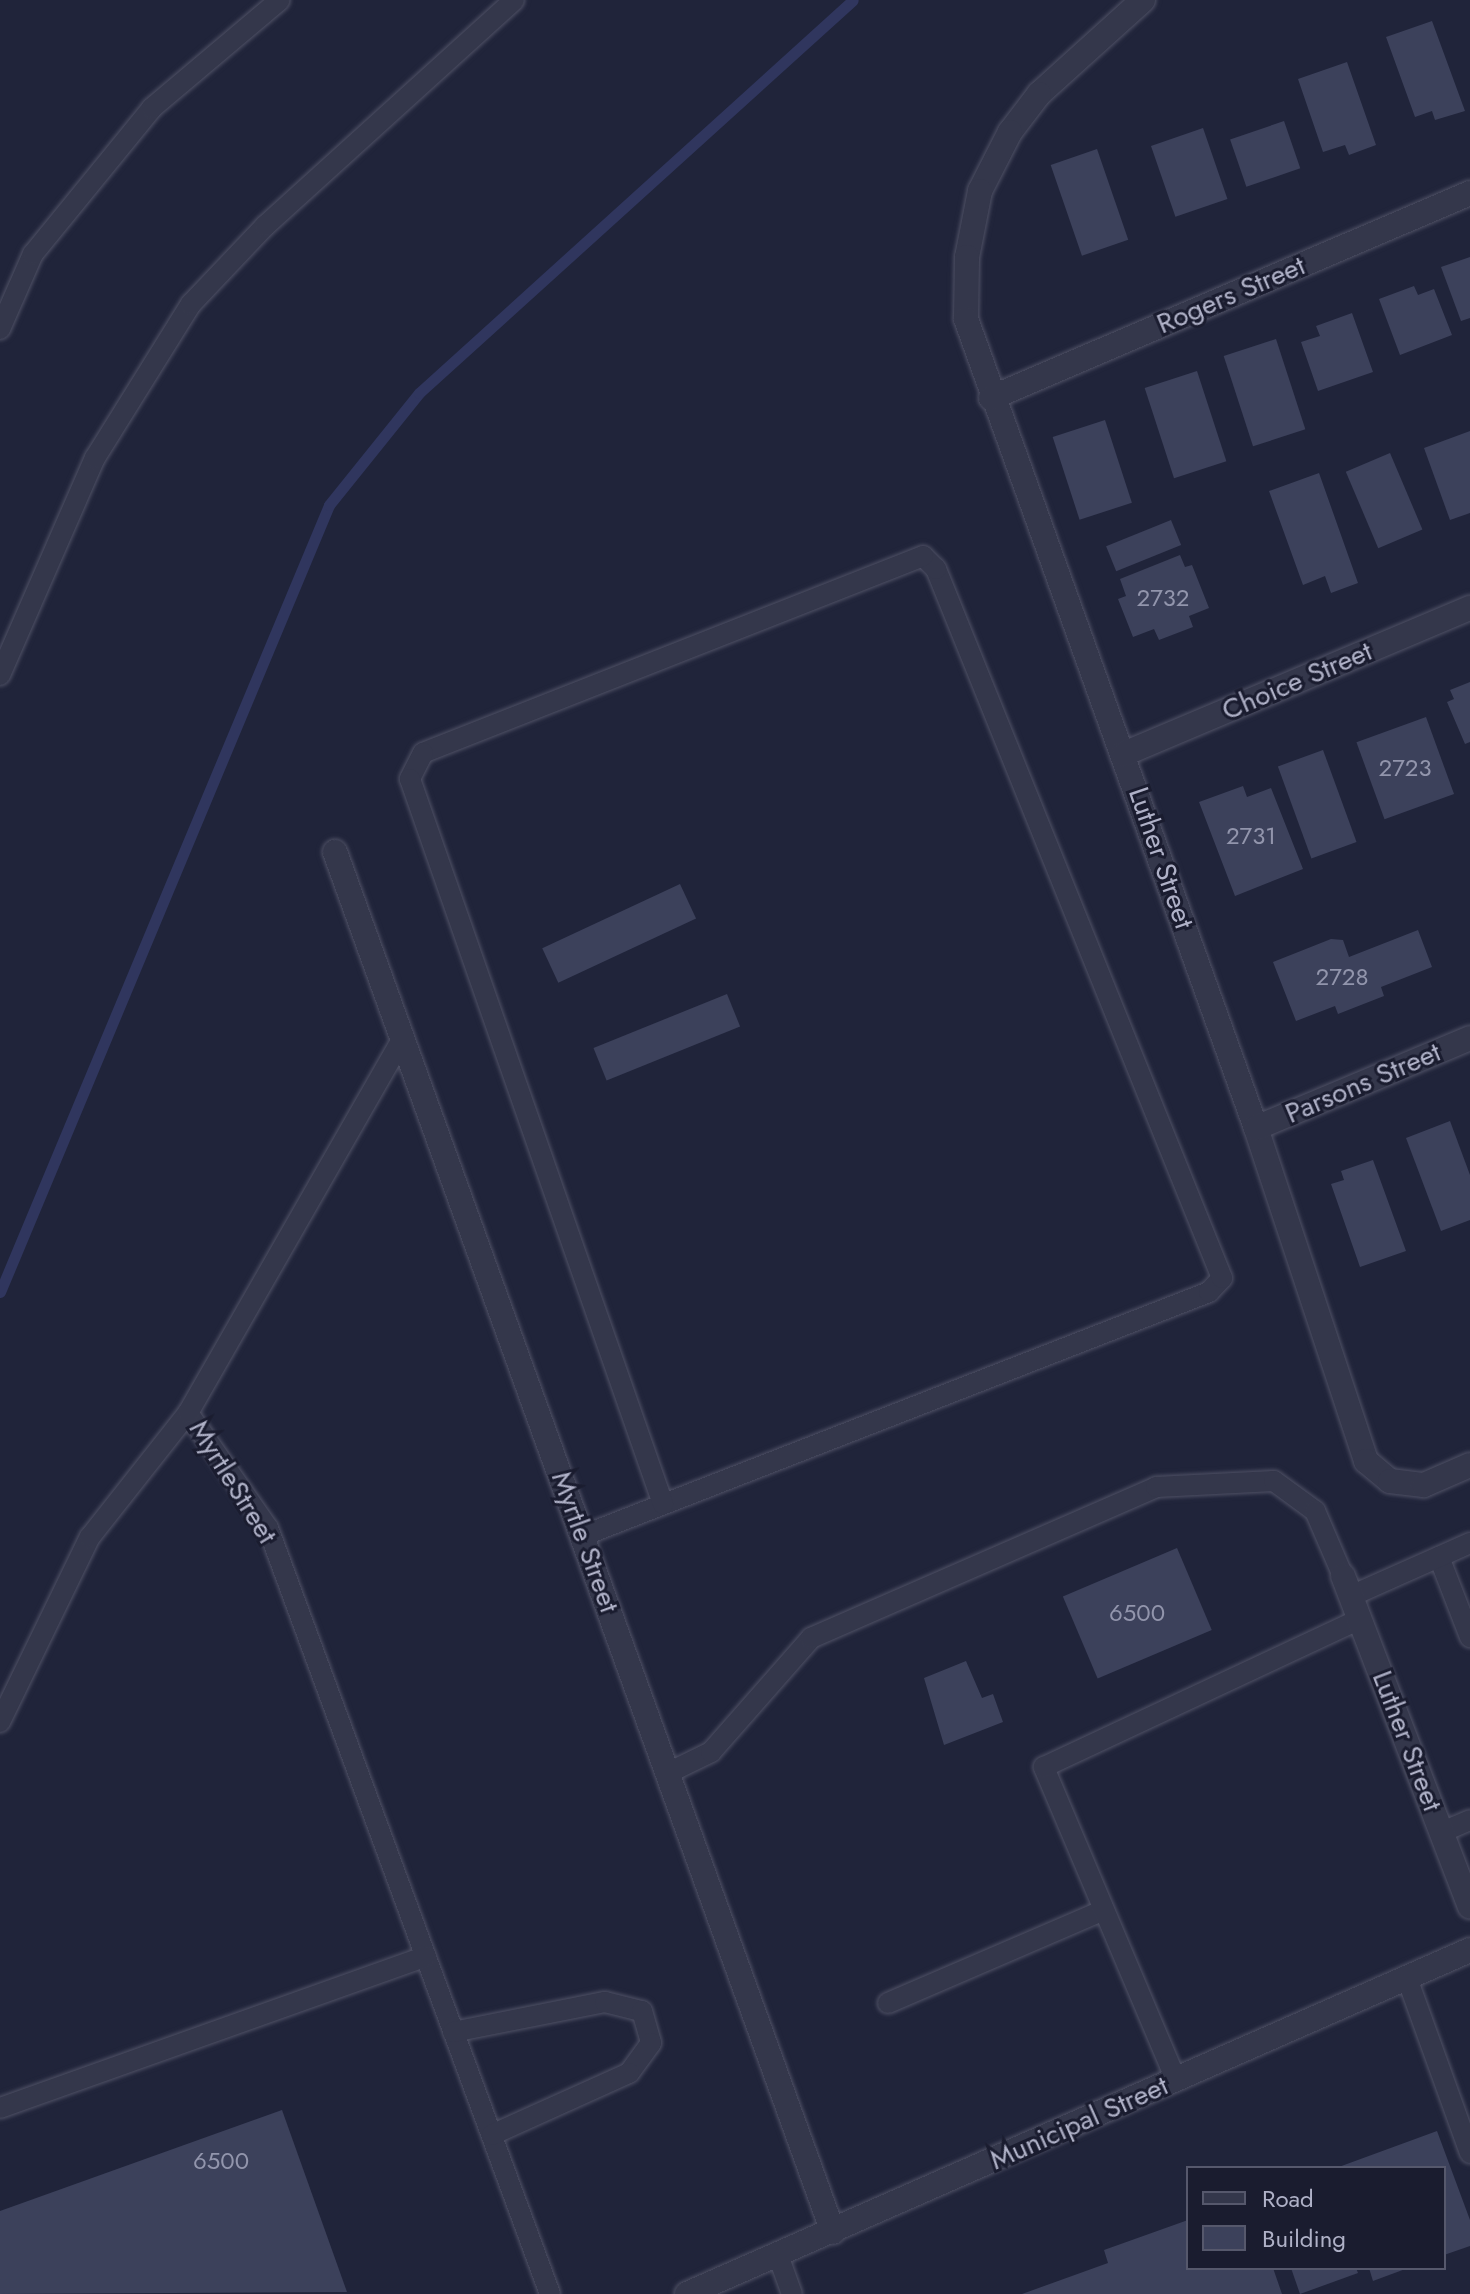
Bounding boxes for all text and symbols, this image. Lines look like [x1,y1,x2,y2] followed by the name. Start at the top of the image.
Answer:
[1152,249,1310,341] street label: Rogers Street
[1136,584,1190,612] house number: 2732
[1217,634,1377,728] street label: Choice Street
[1378,754,1432,782] house number: 2723
[1121,783,1201,933] street label: Luther Street
[1226,822,1276,850] house number: 2731
[1315,963,1369,991] house number: 2728
[1280,1035,1446,1131] street label: Parsons Street
[182,1414,284,1550] street label: MyrtleStreet
[544,1467,626,1617] street label: Myrtle Street
[1109,1599,1165,1627] house number: 6500
[1365,1666,1449,1816] street label: Luther Street
[985,2069,1173,2177] street label: Municipal Street
[193,2147,249,2175] house number: 6500
[1186,2166,1446,2270] legend
[1262,2181,1314,2216] text: Road
[1262,2221,1346,2256] text: Building

